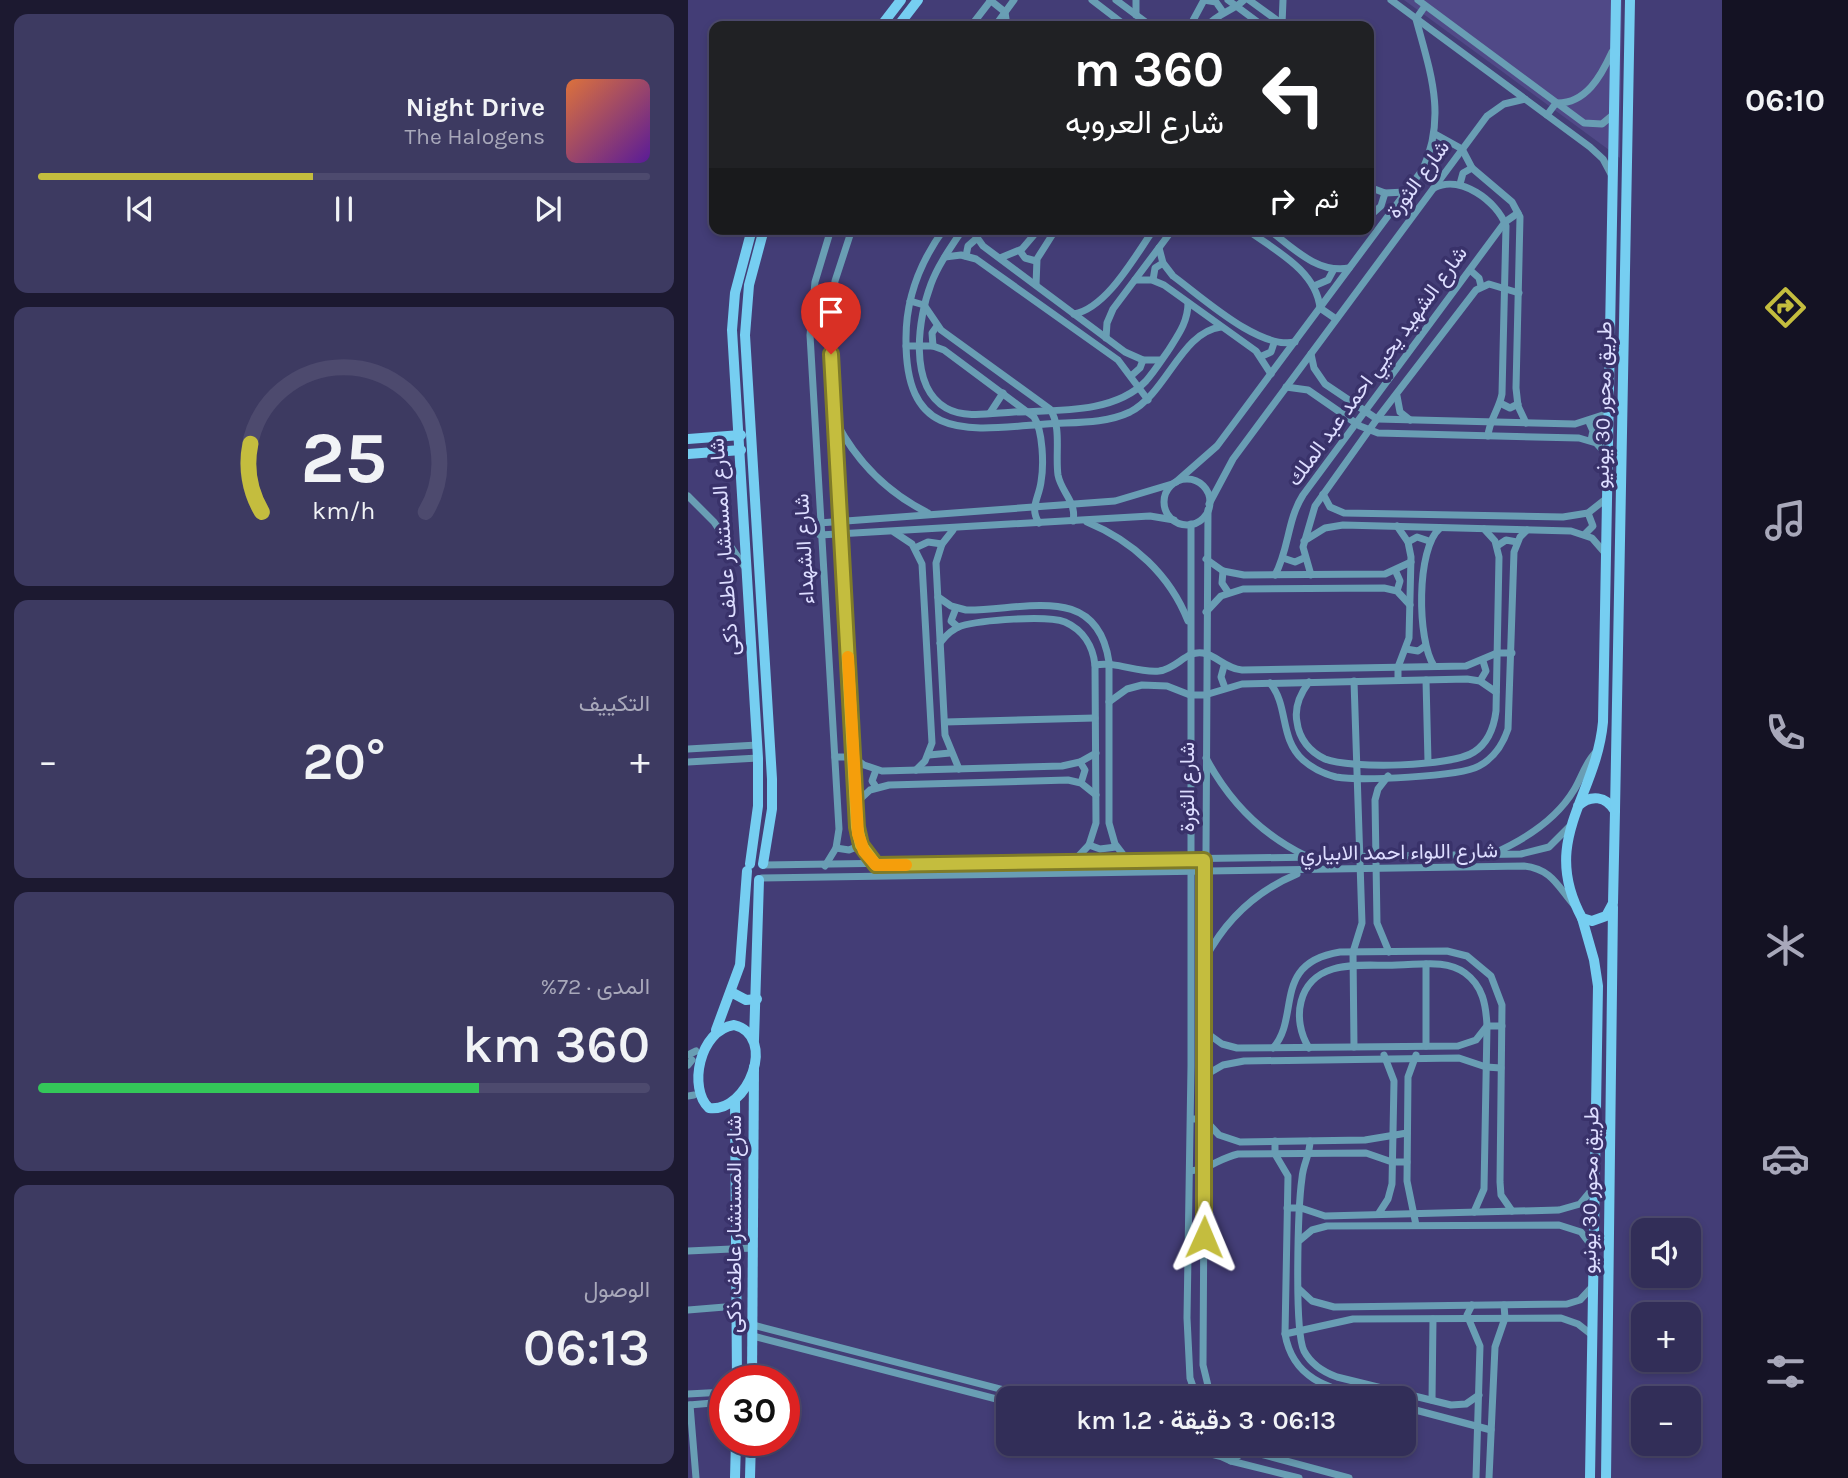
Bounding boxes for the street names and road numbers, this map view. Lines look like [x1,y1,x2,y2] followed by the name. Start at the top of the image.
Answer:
[1382,135,1456,224] street label: شارع الثورة
[1282,242,1476,493] street label: شارع الشهيد يحيي احمد عبد الملك
[1590,321,1617,489] street label: طريق محور 30 يونيو
[704,437,746,657] street label: شارع المستشار عاطف ذكى
[789,493,821,605] street label: شارع الشهداء
[1175,742,1201,832] street label: شارع الثورة
[1300,838,1498,871] street label: شارع اللواء احمد الابياري
[1577,1106,1604,1274] street label: طريق محور 30 يونيو
[722,1115,748,1333] street label: شارع المستشار عاطف ذكى

